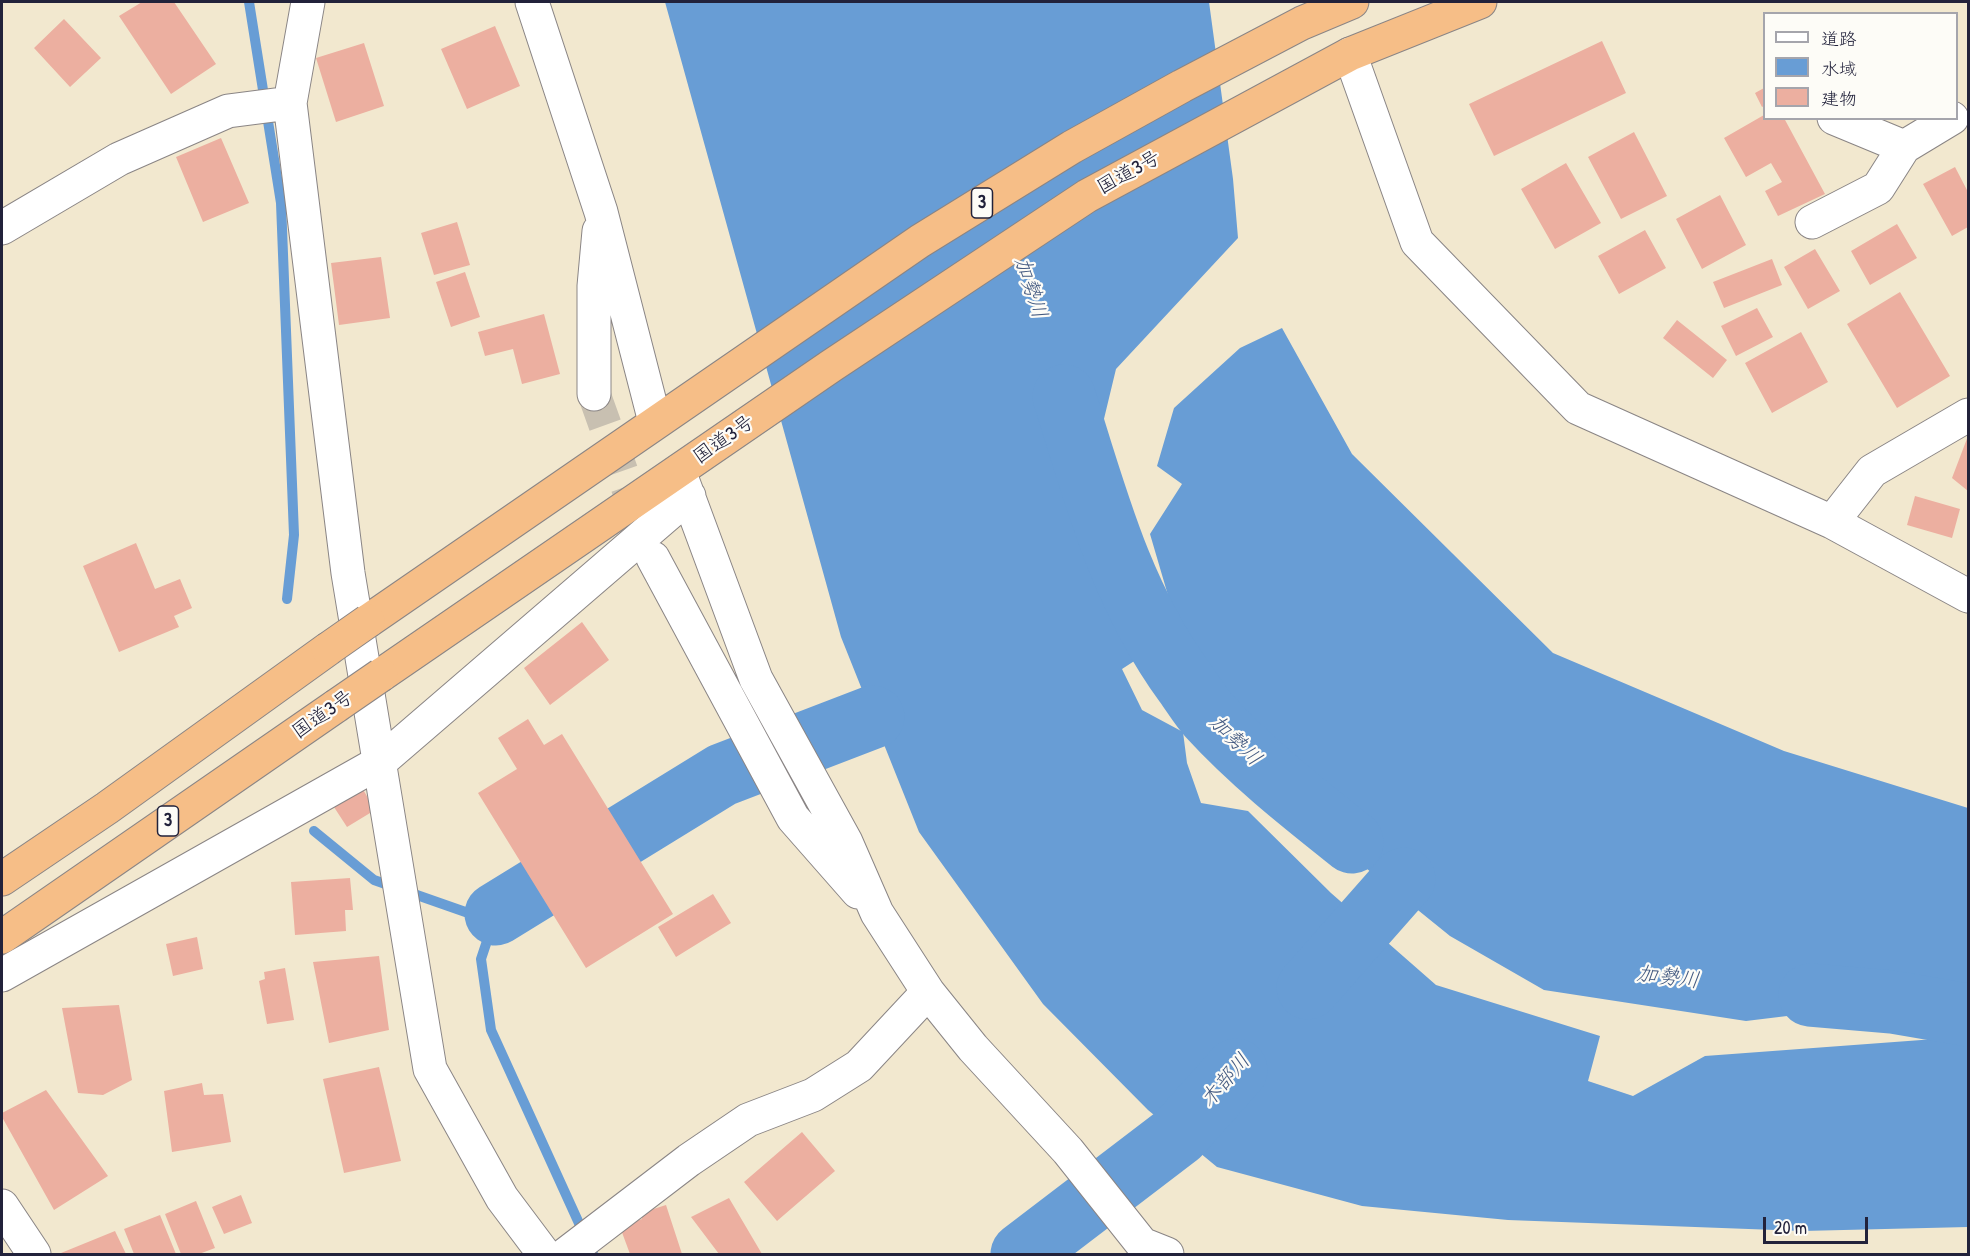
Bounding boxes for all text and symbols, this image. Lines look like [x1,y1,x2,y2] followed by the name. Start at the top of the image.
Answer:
[1763,12,1958,120] legend
[1821,26,1857,51] text: 道路
[1821,56,1857,81] text: 水域
[1821,86,1857,111] text: 建物
[1093,146,1165,200] street label: 国道3号
[972,188,992,218] road number: 3
[1008,254,1052,322] water label: 加勢川
[689,410,759,470] street label: 国道3号
[288,685,358,745] street label: 国道3号
[1204,710,1266,772] water label: 加勢川
[158,806,178,836] road number: 3
[1635,962,1701,994] water label: 加勢川
[1196,1049,1256,1113] water label: 木部川
[1766,1205,1871,1243] scale bar
[1774,1215,1807,1240] text: 20 m

